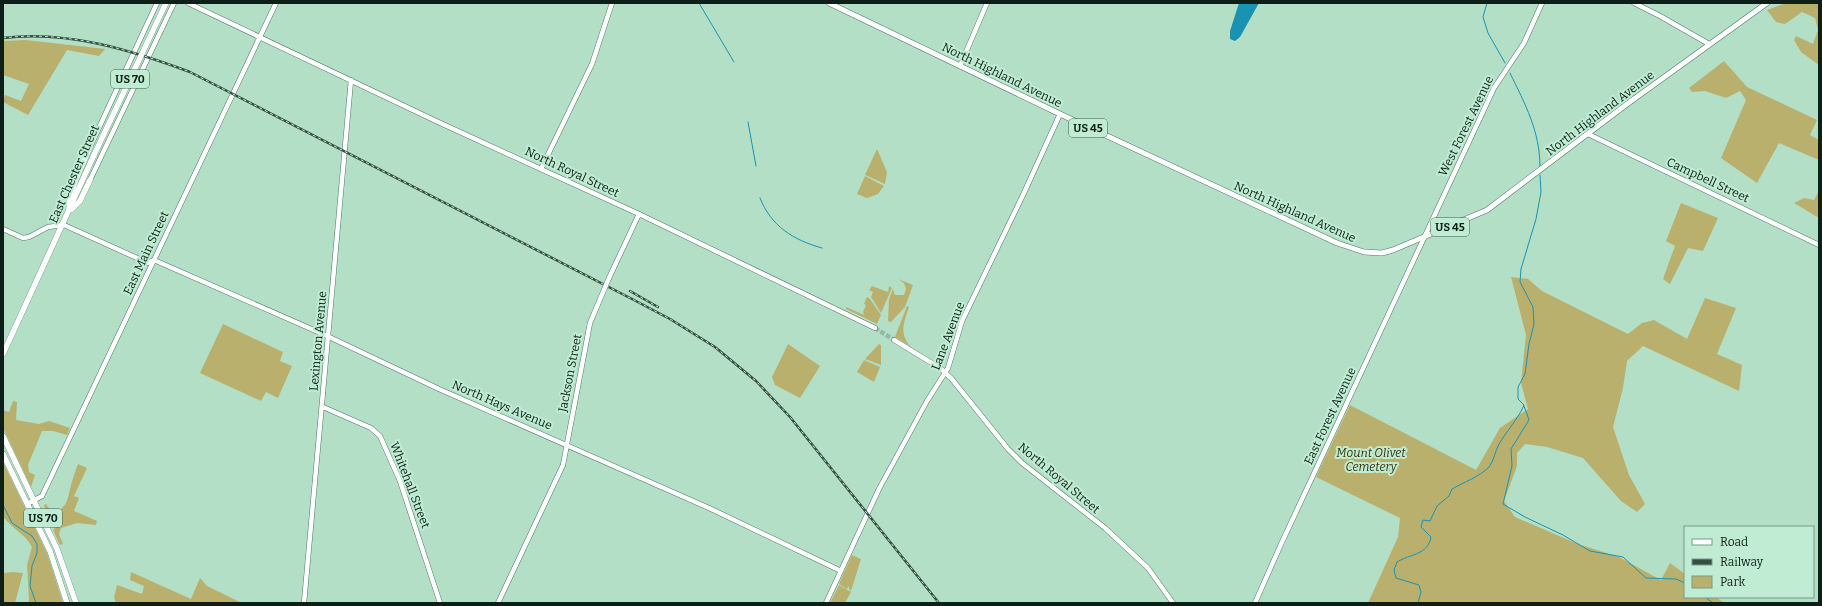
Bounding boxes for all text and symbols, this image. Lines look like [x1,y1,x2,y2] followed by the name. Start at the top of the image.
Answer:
[940,40,1064,110] street label: North Highland Avenue
[1543,68,1657,158] street label: North Highland Avenue
[111,70,149,88] road number: US 70
[1436,74,1496,178] street label: West Forest Avenue
[1069,119,1107,137] road number: US 45
[46,122,102,225] street label: East Chester Street
[523,144,622,200] street label: North Royal Street
[1665,155,1752,206] street label: Campbell Street
[1232,179,1358,245] street label: North Highland Avenue
[120,208,172,297] street label: East Main Street
[1431,218,1469,236] road number: US 45
[307,290,329,392] street label: Lexington Avenue
[929,300,967,372] street label: Lane Avenue
[555,332,585,414] street label: Jackson Street
[1301,365,1359,467] street label: East Forest Avenue
[450,378,554,432] street label: North Hays Avenue
[387,440,433,531] street label: Whitehall Street
[1015,440,1103,517] street label: North Royal Street
[1336,446,1406,474] park label: Mount Olivet Cemetery
[24,509,62,527] road number: US 70
[1684,526,1814,598] legend
[1720,535,1748,549] text: Road
[1720,555,1764,569] text: Railway
[1720,575,1746,589] text: Park

